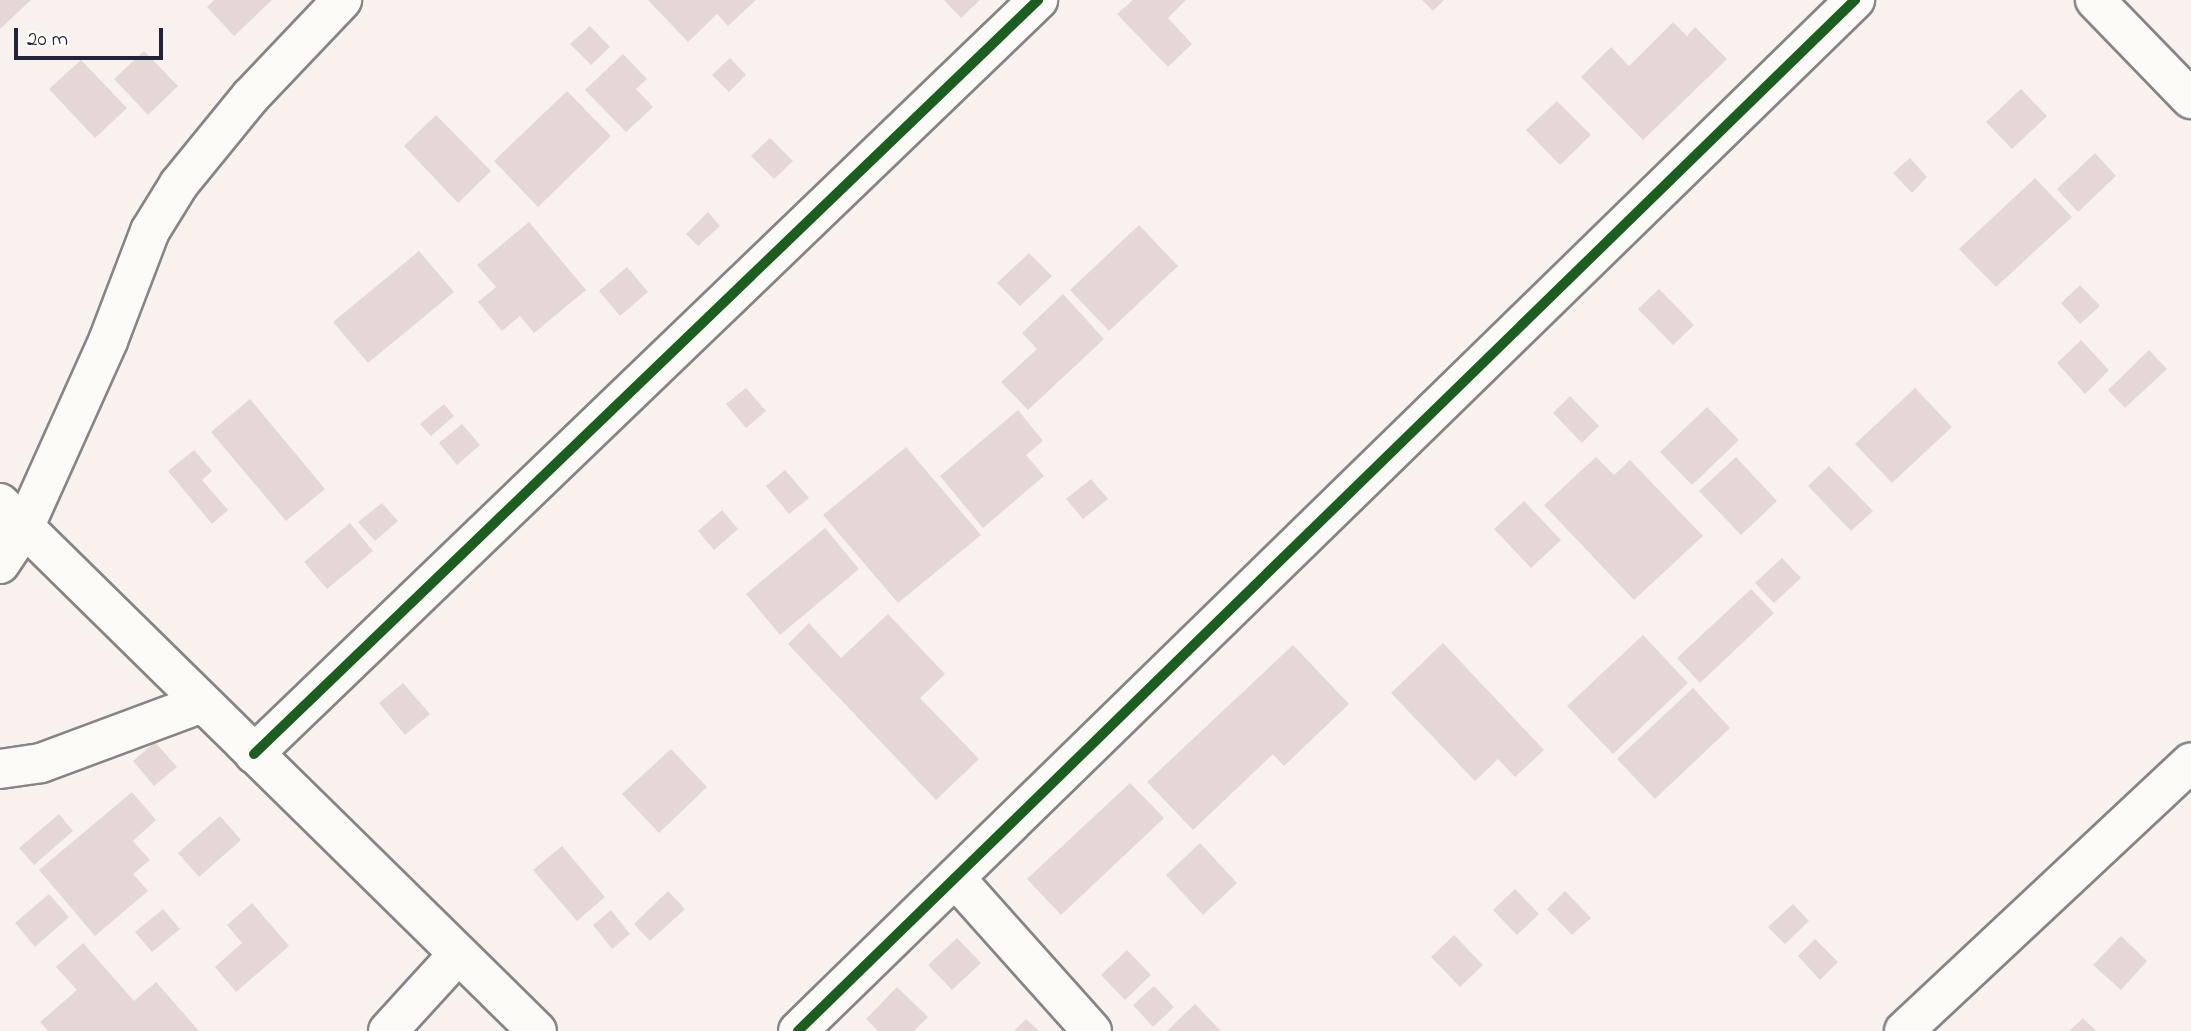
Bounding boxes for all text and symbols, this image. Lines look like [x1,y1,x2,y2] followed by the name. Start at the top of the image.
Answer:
[18,14,166,58] scale bar
[27,25,68,55] text: 20 m

